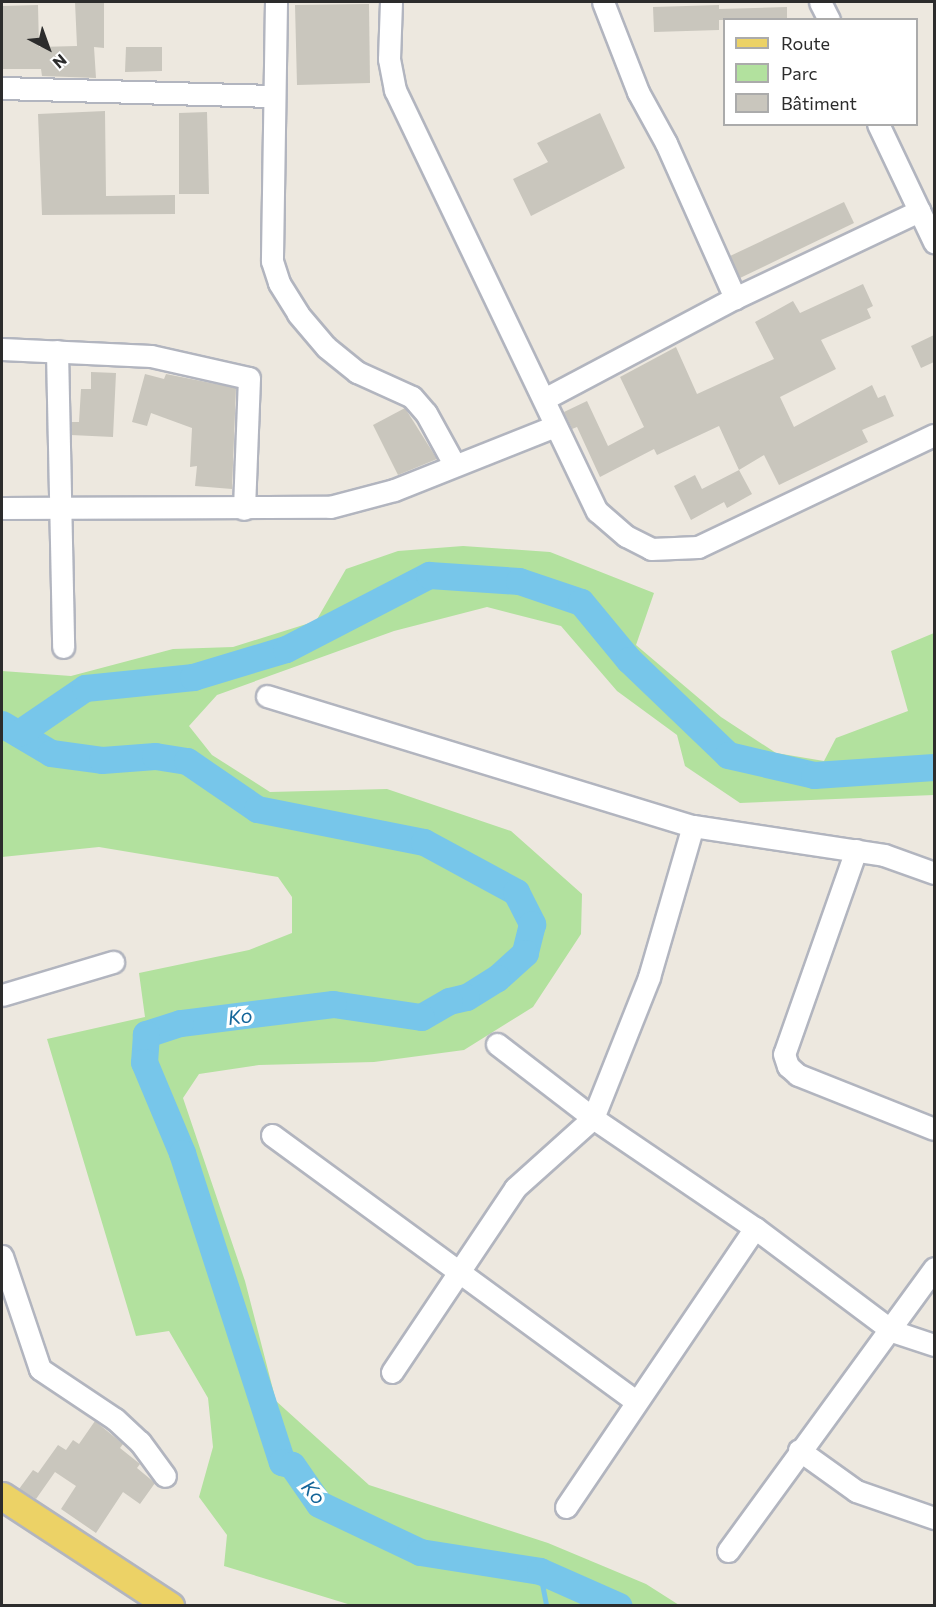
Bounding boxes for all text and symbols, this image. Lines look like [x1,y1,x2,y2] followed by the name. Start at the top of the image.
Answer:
[18,18,78,78] north arrow
[723,18,918,126] legend
[781,32,830,54] text: Route
[49,51,71,73] text: N
[781,62,818,84] text: Parc
[781,92,857,114] text: Bâtiment
[226,1003,254,1029] water label: Ko
[297,1475,331,1509] water label: Ko

